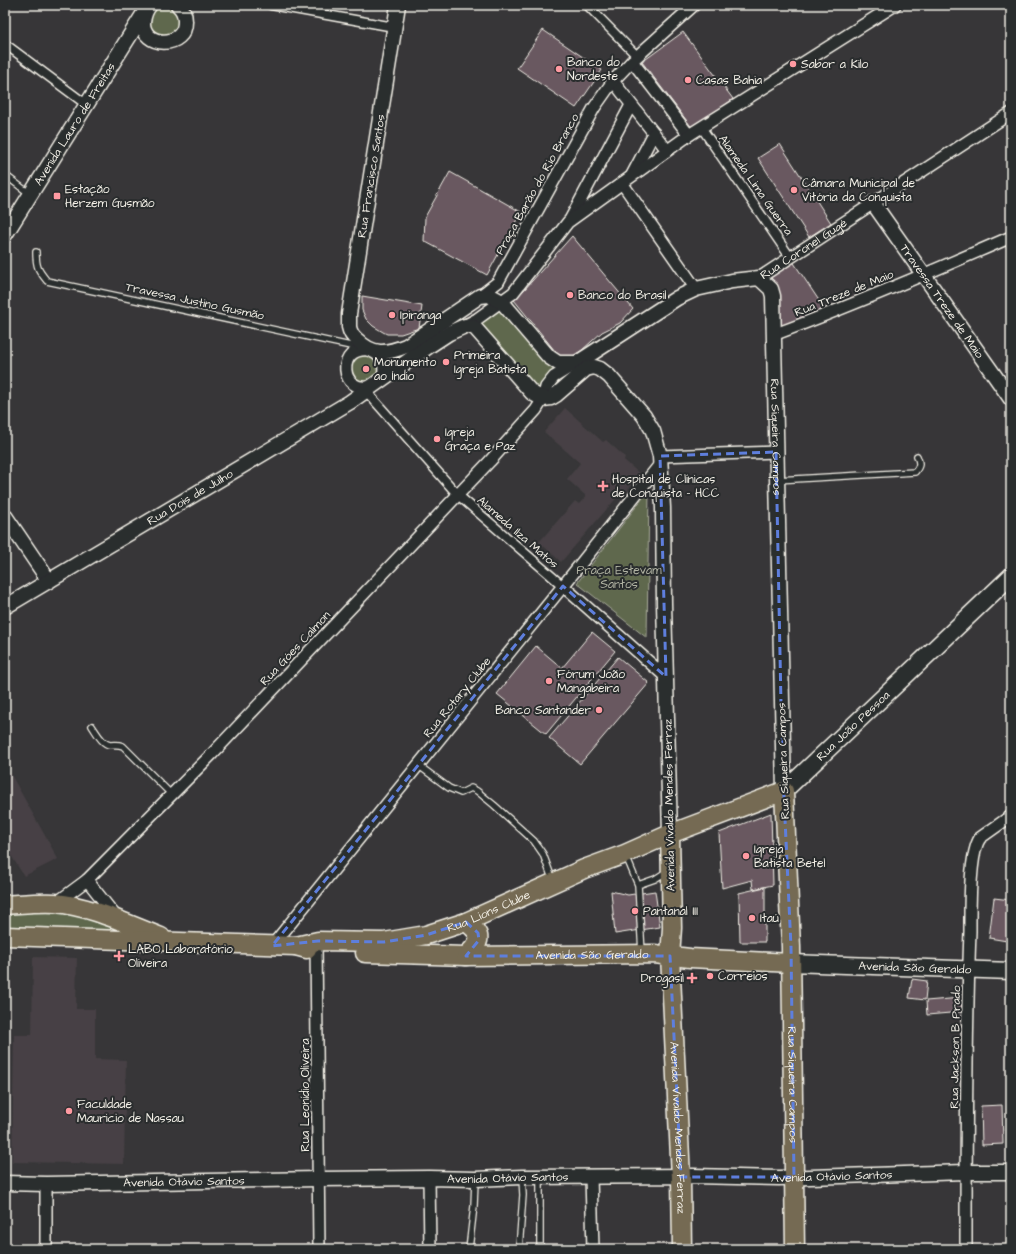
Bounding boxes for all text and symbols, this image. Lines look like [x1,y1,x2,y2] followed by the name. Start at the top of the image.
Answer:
[567,54,620,85] place label: Banco do Nordeste
[801,56,869,73] place label: Sabor a Kilo
[788,59,798,69] marker: Sabor a Kilo
[30,60,120,189] street label: Avenida Lauro de Freitas
[554,64,564,74] marker: Banco do Nordeste
[696,72,762,89] place label: Casas Bahia
[683,75,693,85] marker: Casas Bahia
[491,110,584,258] street label: Praça Barão do Rio Branco
[353,113,390,239] street label: Rua Francisco Santos
[714,132,797,239] street label: Alameda Lima Guerra
[802,175,915,206] place label: Câmara Municipal de Vitória da Conquista
[65,181,155,212] place label: Estação Herzem Gusmão
[789,185,799,195] marker: Câmara Municipal de Vitória da Conquista
[52,191,62,201] marker: Estação Herzem Gusmão
[757,214,851,284] street label: Rua Coronel Gugé
[896,241,988,362] street label: Travessa Treze de Maio
[792,266,896,321] street label: Rua Treze de Maio
[124,278,266,325] street label: Travessa Justino Gusmão
[578,287,667,304] place label: Banco do Brasil
[565,290,575,300] marker: Banco do Brasil
[400,307,441,325] place label: Ipiranga
[387,310,397,320] marker: Ipiranga
[454,347,526,379] place label: Primeira Igreja Batista
[374,354,436,385] place label: Monumento ao Índio
[441,357,451,367] marker: Primeira Igreja Batista
[361,364,371,374] marker: Monumento ao Índio
[766,379,785,496] street label: Rua Siqueira Campos
[445,424,516,455] place label: Igreja Graça e Paz
[432,434,442,444] marker: Igreja Graça e Paz
[144,465,236,530] street label: Rua Dois de Julho
[612,471,720,502] place label: Hospital de Clínicas de Conquista - HCC
[597,480,609,492] marker: Hospital de Clínicas de Conquista - HCC
[473,492,562,573] street label: Alameda Ilza Matos
[576,562,662,593] park label: Praça Estevam Santos
[256,607,334,689] street label: Rua Góes Calmon
[419,653,496,742] street label: Rua Rotary Clube
[557,666,625,698] place label: Fórum João Mangabeira
[544,676,554,686] marker: Fórum João Mangabeira
[813,687,894,765] street label: Rua João Pessoa
[495,702,591,719] place label: Banco Santander
[773,702,794,820] street label: Rua Siqueira Campos
[594,705,604,715] marker: Banco Santander
[659,719,680,891] street label: Avenida Vivaldo Mendes Ferraz
[754,841,825,872] place label: Igreja Batista Betel
[741,851,751,861] marker: Igreja Batista Betel
[445,886,533,937] street label: Rua Lions Clube
[643,903,698,920] place label: Pantanal III
[630,906,640,916] marker: Pantanal III
[760,910,779,927] place label: Itaú
[747,913,757,923] marker: Itaú
[128,941,233,972] place label: LABO Laboratório Oliveira
[535,946,649,964] street label: Avenida São Geraldo
[113,950,125,962] marker: LABO Laboratório Oliveira
[858,957,972,979] street label: Avenida São Geraldo
[718,968,768,985] place label: Correios
[641,970,684,988] place label: Drogasil
[705,971,715,981] marker: Correios
[687,973,697,983] marker: Drogasil
[946,985,965,1109] street label: Rua Jackson B Prado
[783,1026,802,1143] street label: Rua Siqueira Campos
[297,1038,314,1152] street label: Rua Leonídio Oliveira
[665,1041,690,1214] street label: Avenida Vivaldo Mendes Ferraz
[77,1096,184,1127] place label: Faculdade Mauricio de Nassau
[64,1106,74,1116] marker: Faculdade Mauricio de Nassau
[771,1166,893,1187] street label: Avenida Otávio Santos
[447,1169,569,1188] street label: Avenida Otávio Santos
[123,1172,245,1192] street label: Avenida Otávio Santos

